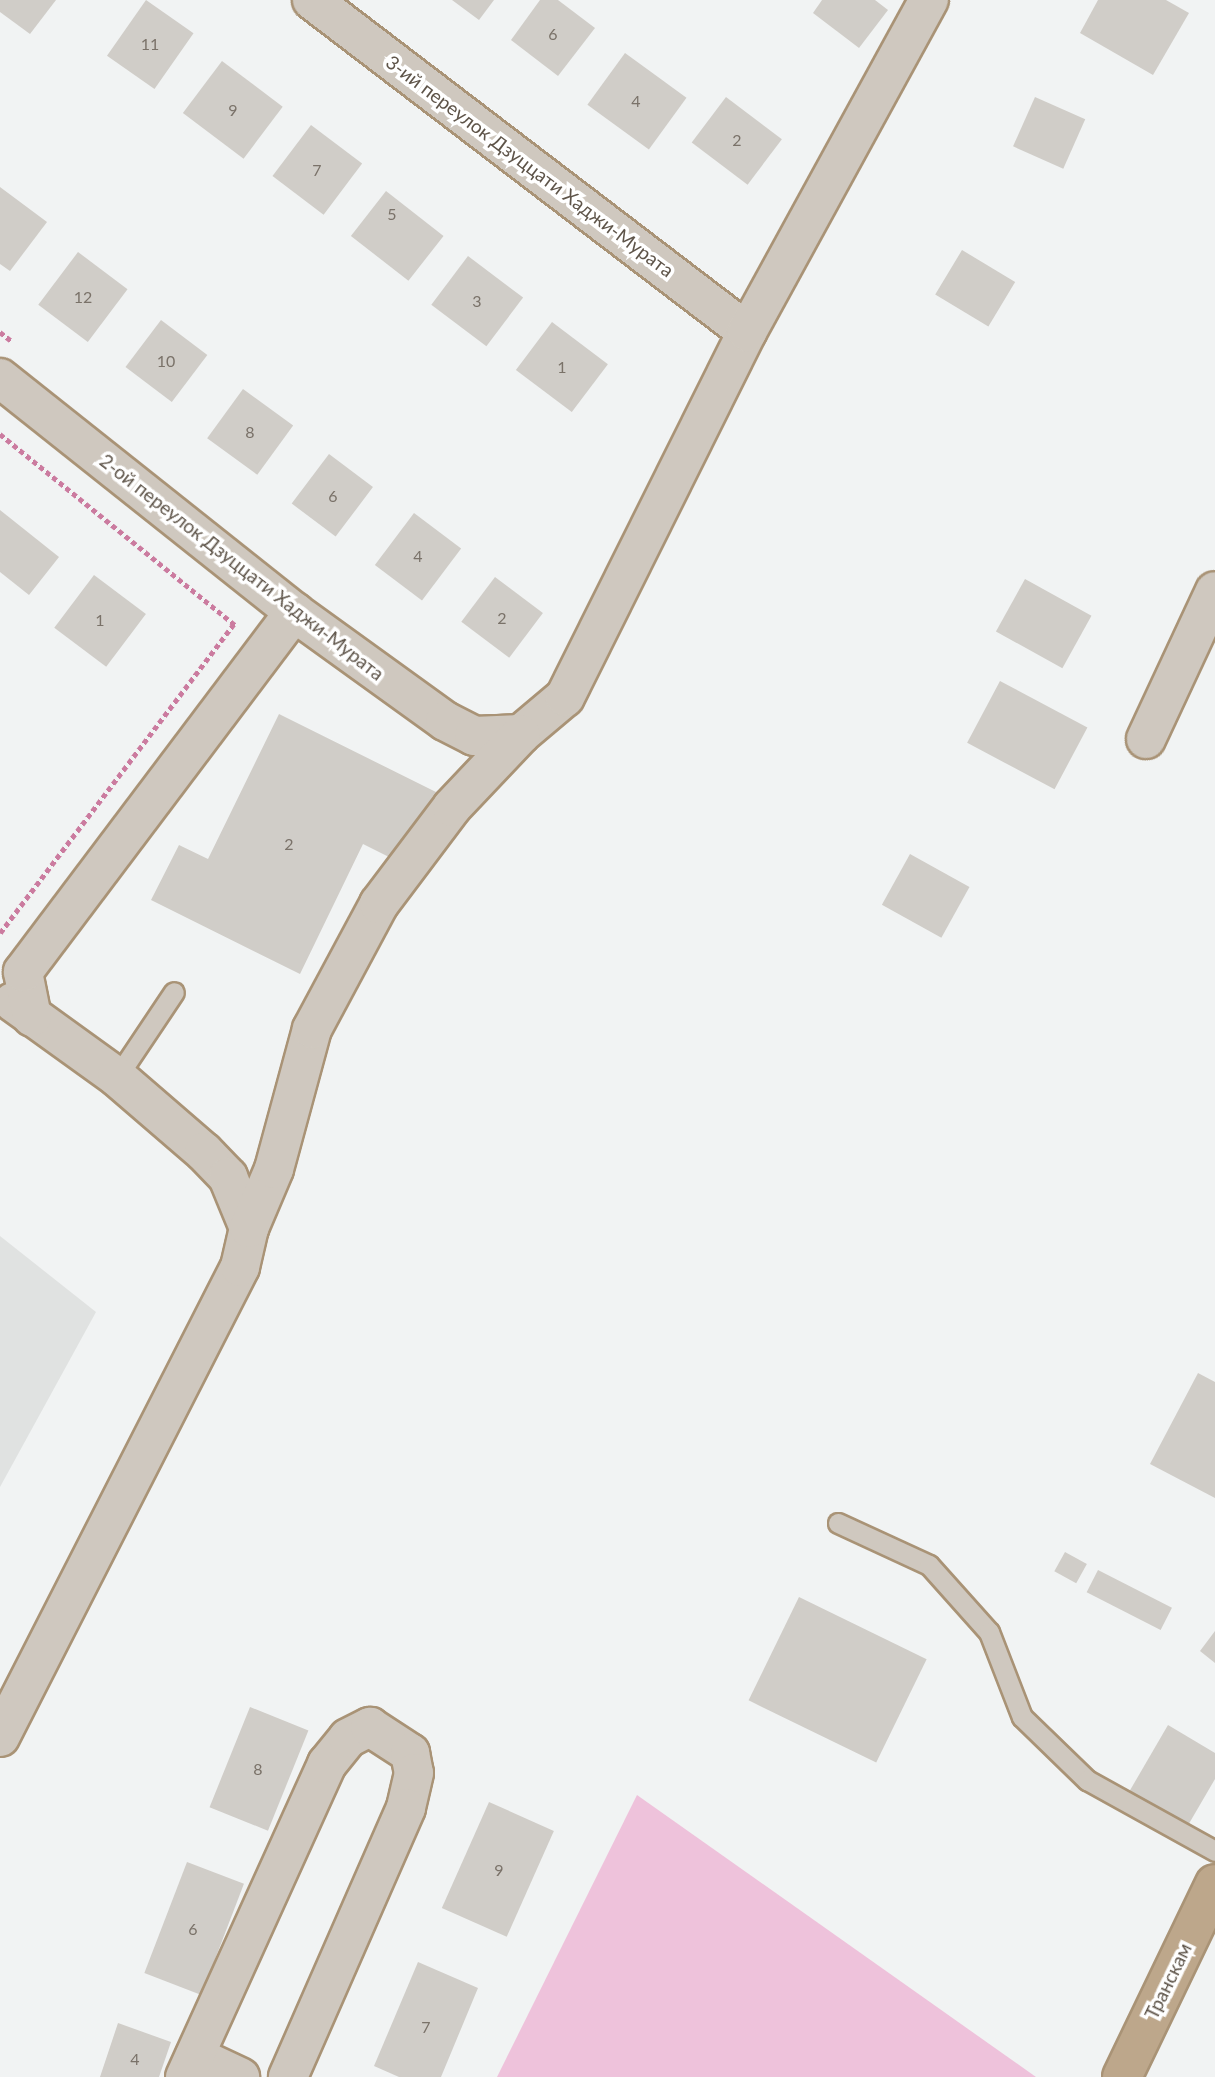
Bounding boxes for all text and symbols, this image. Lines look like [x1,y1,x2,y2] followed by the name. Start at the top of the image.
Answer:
[548,24,558,44] house number: 6
[141,34,159,54] house number: 11
[382,50,678,282] street label: 3-ий переулок Дзуццати Хаджи-Мурата
[631,91,641,111] house number: 4
[228,100,238,120] house number: 9
[732,130,742,150] house number: 2
[312,160,322,180] house number: 7
[387,204,397,224] house number: 5
[74,287,92,307] house number: 12
[472,291,482,311] house number: 3
[157,351,175,371] house number: 10
[557,357,567,377] house number: 1
[245,422,255,442] house number: 8
[95,449,389,685] street label: 2-ой переулок Дзуццати Хаджи-Мурата
[328,486,338,506] house number: 6
[413,546,423,566] house number: 4
[497,608,507,628] house number: 2
[95,610,105,630] house number: 1
[284,834,294,854] house number: 2
[253,1759,263,1779] house number: 8
[494,1860,504,1880] house number: 9
[188,1919,198,1939] house number: 6
[1140,1939,1196,2023] street label: Транскам
[421,2017,431,2037] house number: 7
[130,2049,140,2069] house number: 4

